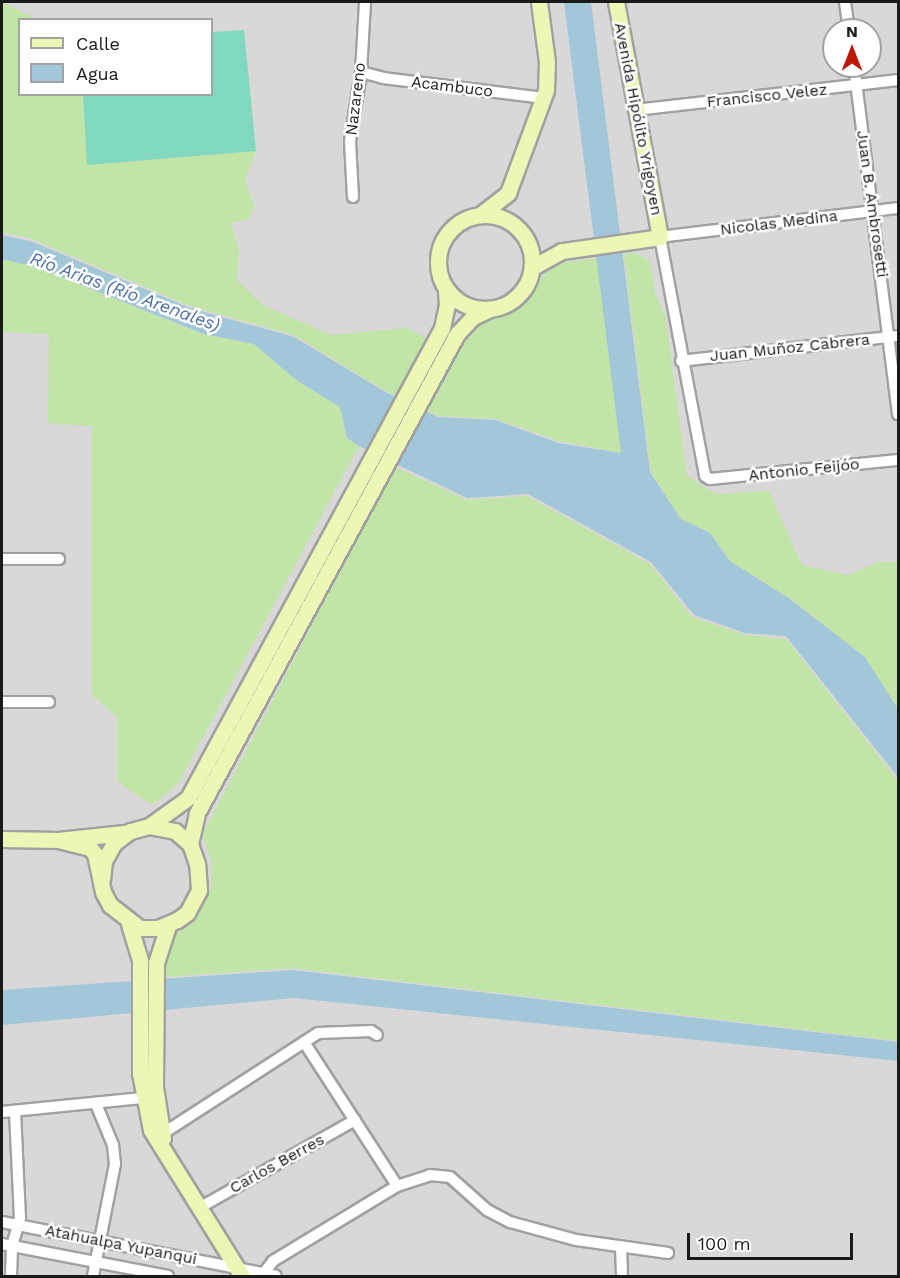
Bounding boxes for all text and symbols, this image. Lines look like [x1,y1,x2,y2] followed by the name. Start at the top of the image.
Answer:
[18,18,213,96] legend
[822,18,882,78] north arrow
[610,20,666,218] street label: Avenida Hipólito Yrigoyen
[846,22,858,41] text: N
[76,33,120,54] text: Calle
[342,61,370,137] street label: Nazareno
[76,63,119,84] text: Agua
[410,72,494,102] street label: Acambuco
[706,80,828,112] street label: Francisco Velez
[852,129,892,279] street label: Juan B. Ambrosetti
[719,206,839,240] street label: Nicolas Medina
[27,247,223,337] water label: Río Arias (Río Arenales)
[709,330,871,366] street label: Juan Muñoz Cabrera
[747,455,861,485] street label: Antonio Feijóo
[226,1130,328,1198] street label: Carlos Berres
[43,1221,199,1269] street label: Atahualpa Yupanqui
[690,1221,856,1259] scale bar
[698,1233,751,1254] text: 100 m

